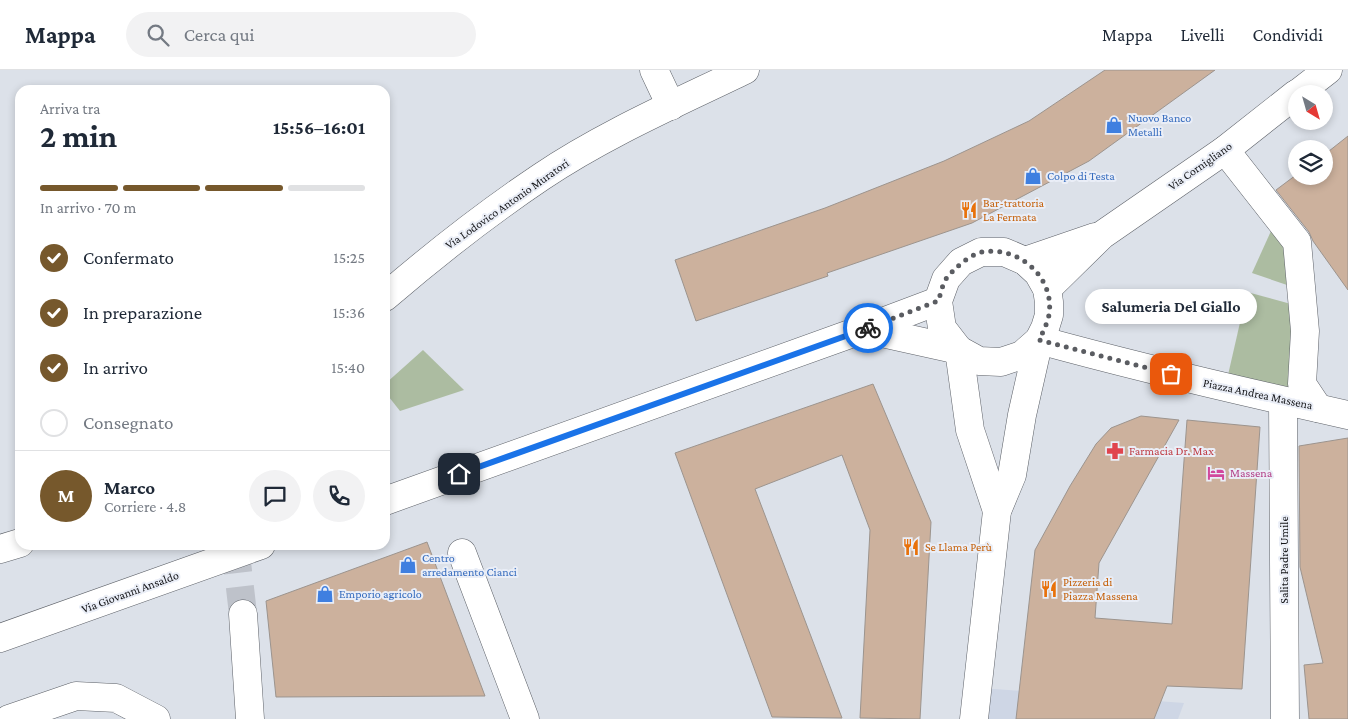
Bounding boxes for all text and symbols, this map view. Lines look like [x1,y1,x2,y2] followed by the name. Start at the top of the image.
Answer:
[126,12,476,57] search box
[25,21,96,48] text: Mappa
[144,21,172,49] icon: search
[184,24,255,45] text: Cerca qui
[1102,25,1153,45] text: Mappa
[1181,25,1224,45] text: Livelli
[1252,25,1323,45] text: Condividi
[1288,85,1332,130] north arrow
[1288,85,1333,185] map controls
[40,100,100,117] text: Arriva tra
[1128,111,1191,139] place label: Nuovo Banco Metalli
[1104,115,1124,135] shop icon: Nuovo Banco Metalli
[273,117,365,138] text: 15:56–16:01
[40,118,117,154] text: 2 min
[1165,139,1235,193] street label: Via Cornigliano
[1288,140,1333,185] button: layers
[443,156,571,252] street label: Via Lodovico Antonio Muratori
[1023,166,1043,186] shop icon: Colpo di Testa
[1047,169,1115,183] place label: Colpo di Testa
[983,196,1045,224] place label: Bar-trattoria La Fermata
[40,199,136,216] text: In arrivo · 70 m
[959,200,979,220] restaurant icon: Bar-trattoria La Fermata
[40,244,68,272] icon: check
[83,247,174,268] text: Confermato
[333,249,365,266] text: 15:25
[1085,289,1257,324] callout: Salumeria Del Giallo
[1101,298,1241,315] text: Salumeria Del Giallo
[40,299,68,327] icon: check
[83,302,202,323] text: In preparazione
[843,303,893,353] courier
[333,304,365,321] text: 15:36
[854,314,882,342] icon: bike
[1150,353,1192,395] pin
[40,354,68,382] icon: check
[83,357,148,378] text: In arrivo
[331,359,365,376] text: 15:40
[1157,360,1185,388] icon: bag
[1202,376,1314,413] street label: Piazza Andrea Massena
[83,412,173,433] text: Consegnato
[1105,441,1125,461] pharmacy icon: Farmacia Dr. Max
[1129,444,1214,458] place label: Farmacia Dr. Max
[438,453,480,495] pin
[445,460,473,488] icon: home
[1206,463,1226,483] hotel icon: Massena
[1230,466,1273,480] place label: Massena
[249,470,301,522] button: chat
[313,470,365,522] button: phone
[104,477,155,498] text: Marco
[58,485,74,506] text: M
[104,498,186,515] text: Corriere · 4.8
[1277,516,1291,604] street label: Salita Padre Umile
[901,537,921,557] restaurant icon: Se Llama Perù
[925,540,993,554] place label: Se Llama Perù
[422,551,517,579] place label: Centro arredamento Cianci
[398,555,418,575] shop icon: Centro arredamento Cianci
[79,568,181,616] street label: Via Giovanni Ansaldo
[1063,575,1138,603] place label: Pizzeria di Piazza Massena
[1039,579,1059,599] restaurant icon: Pizzeria di Piazza Massena
[315,584,335,604] shop icon: Emporio agricolo
[339,587,422,601] place label: Emporio agricolo

